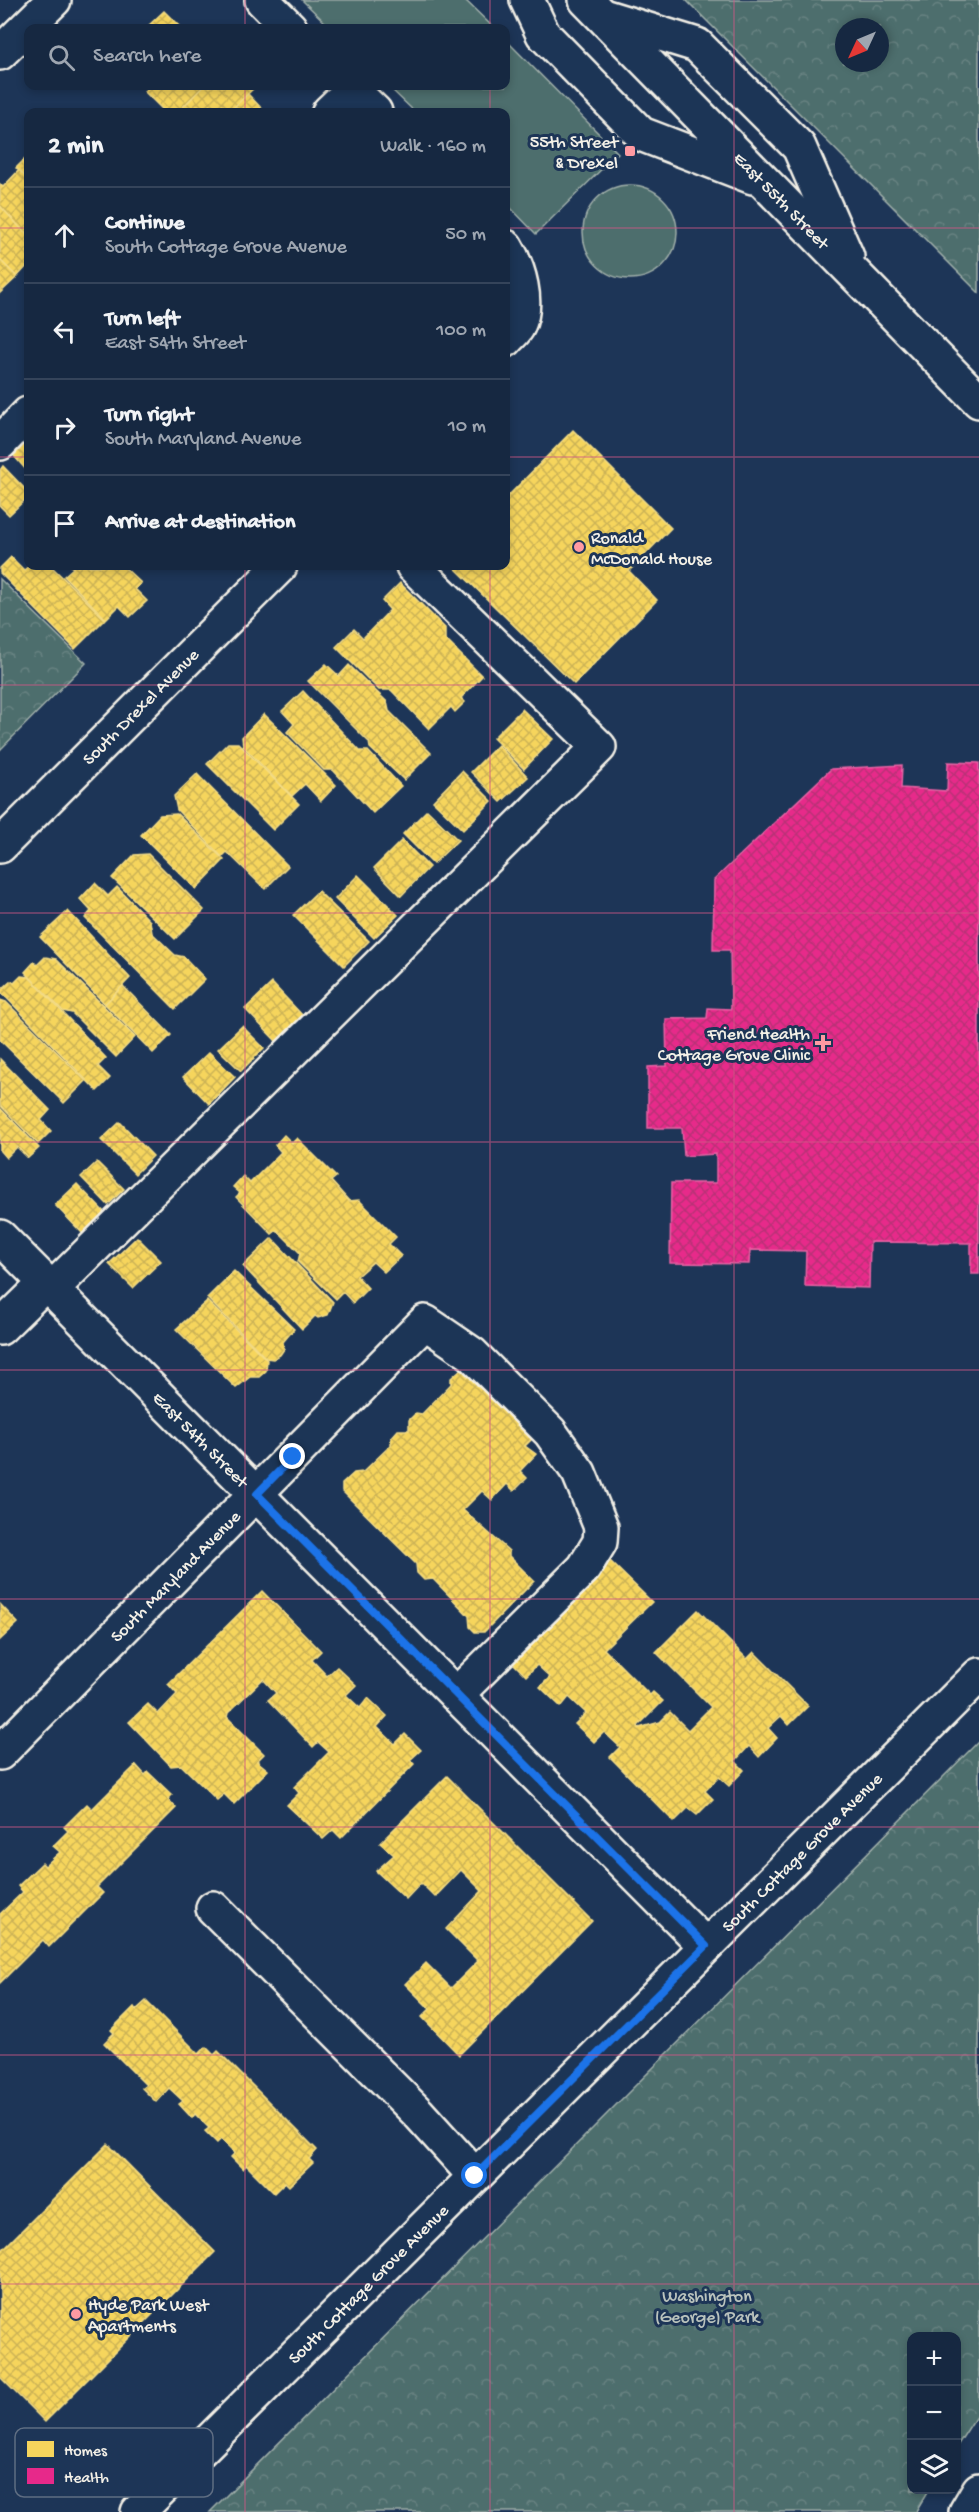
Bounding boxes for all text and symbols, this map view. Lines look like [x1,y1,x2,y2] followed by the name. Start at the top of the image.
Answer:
[835,18,889,72] north arrow
[24,24,510,90] search box
[45,41,78,74] icon: search
[93,44,201,70] text: Search here
[48,132,103,163] text: 2 min
[530,133,620,175] place label: 55th Street & Drexel
[380,136,486,159] text: Walk · 160 m
[623,144,637,158] marker: 55th Street & Drexel
[728,149,834,256] street label: East 55th Street
[105,211,185,237] text: Continue
[48,219,81,252] icon: ahead
[445,224,486,247] text: 50 m
[105,237,347,260] text: South Cottage Grove Avenue
[105,307,179,333] text: Turn left
[48,315,81,348] icon: left
[436,320,486,343] text: 100 m
[105,333,246,356] text: East 54th Street
[105,403,193,429] text: Turn right
[48,411,81,444] icon: right
[448,416,486,439] text: 10 m
[105,429,301,452] text: South Maryland Avenue
[48,507,81,540] icon: arrive
[105,510,295,536] text: Arrive at destination
[591,529,713,571] place label: Ronald McDonald House
[572,540,586,554] marker: Ronald McDonald House
[79,645,205,770] street label: South Drexel Avenue
[658,1025,811,1067] place label: Friend Health Cottage Grove Clinic
[814,1034,832,1052] marker: Friend Health Cottage Grove Clinic
[147,1388,253,1494] street label: East 54th Street
[279,1443,305,1469] route end
[107,1507,247,1648] street label: South Maryland Avenue
[719,1769,888,1938] street label: South Cottage Grove Avenue
[461,2162,487,2188] route start
[285,2200,455,2369] street label: South Cottage Grove Avenue
[655,2287,761,2329] park label: Washington (George) Park
[88,2296,210,2338] place label: Hyde Park West Apartments
[69,2307,83,2321] marker: Hyde Park West Apartments
[907,2332,961,2494] map controls
[907,2332,961,2386] button: +
[907,2386,961,2440] button: −
[15,2428,213,2497] legend
[907,2440,961,2494] button: layers
[64,2443,108,2462] text: Homes
[64,2470,109,2489] text: Health

